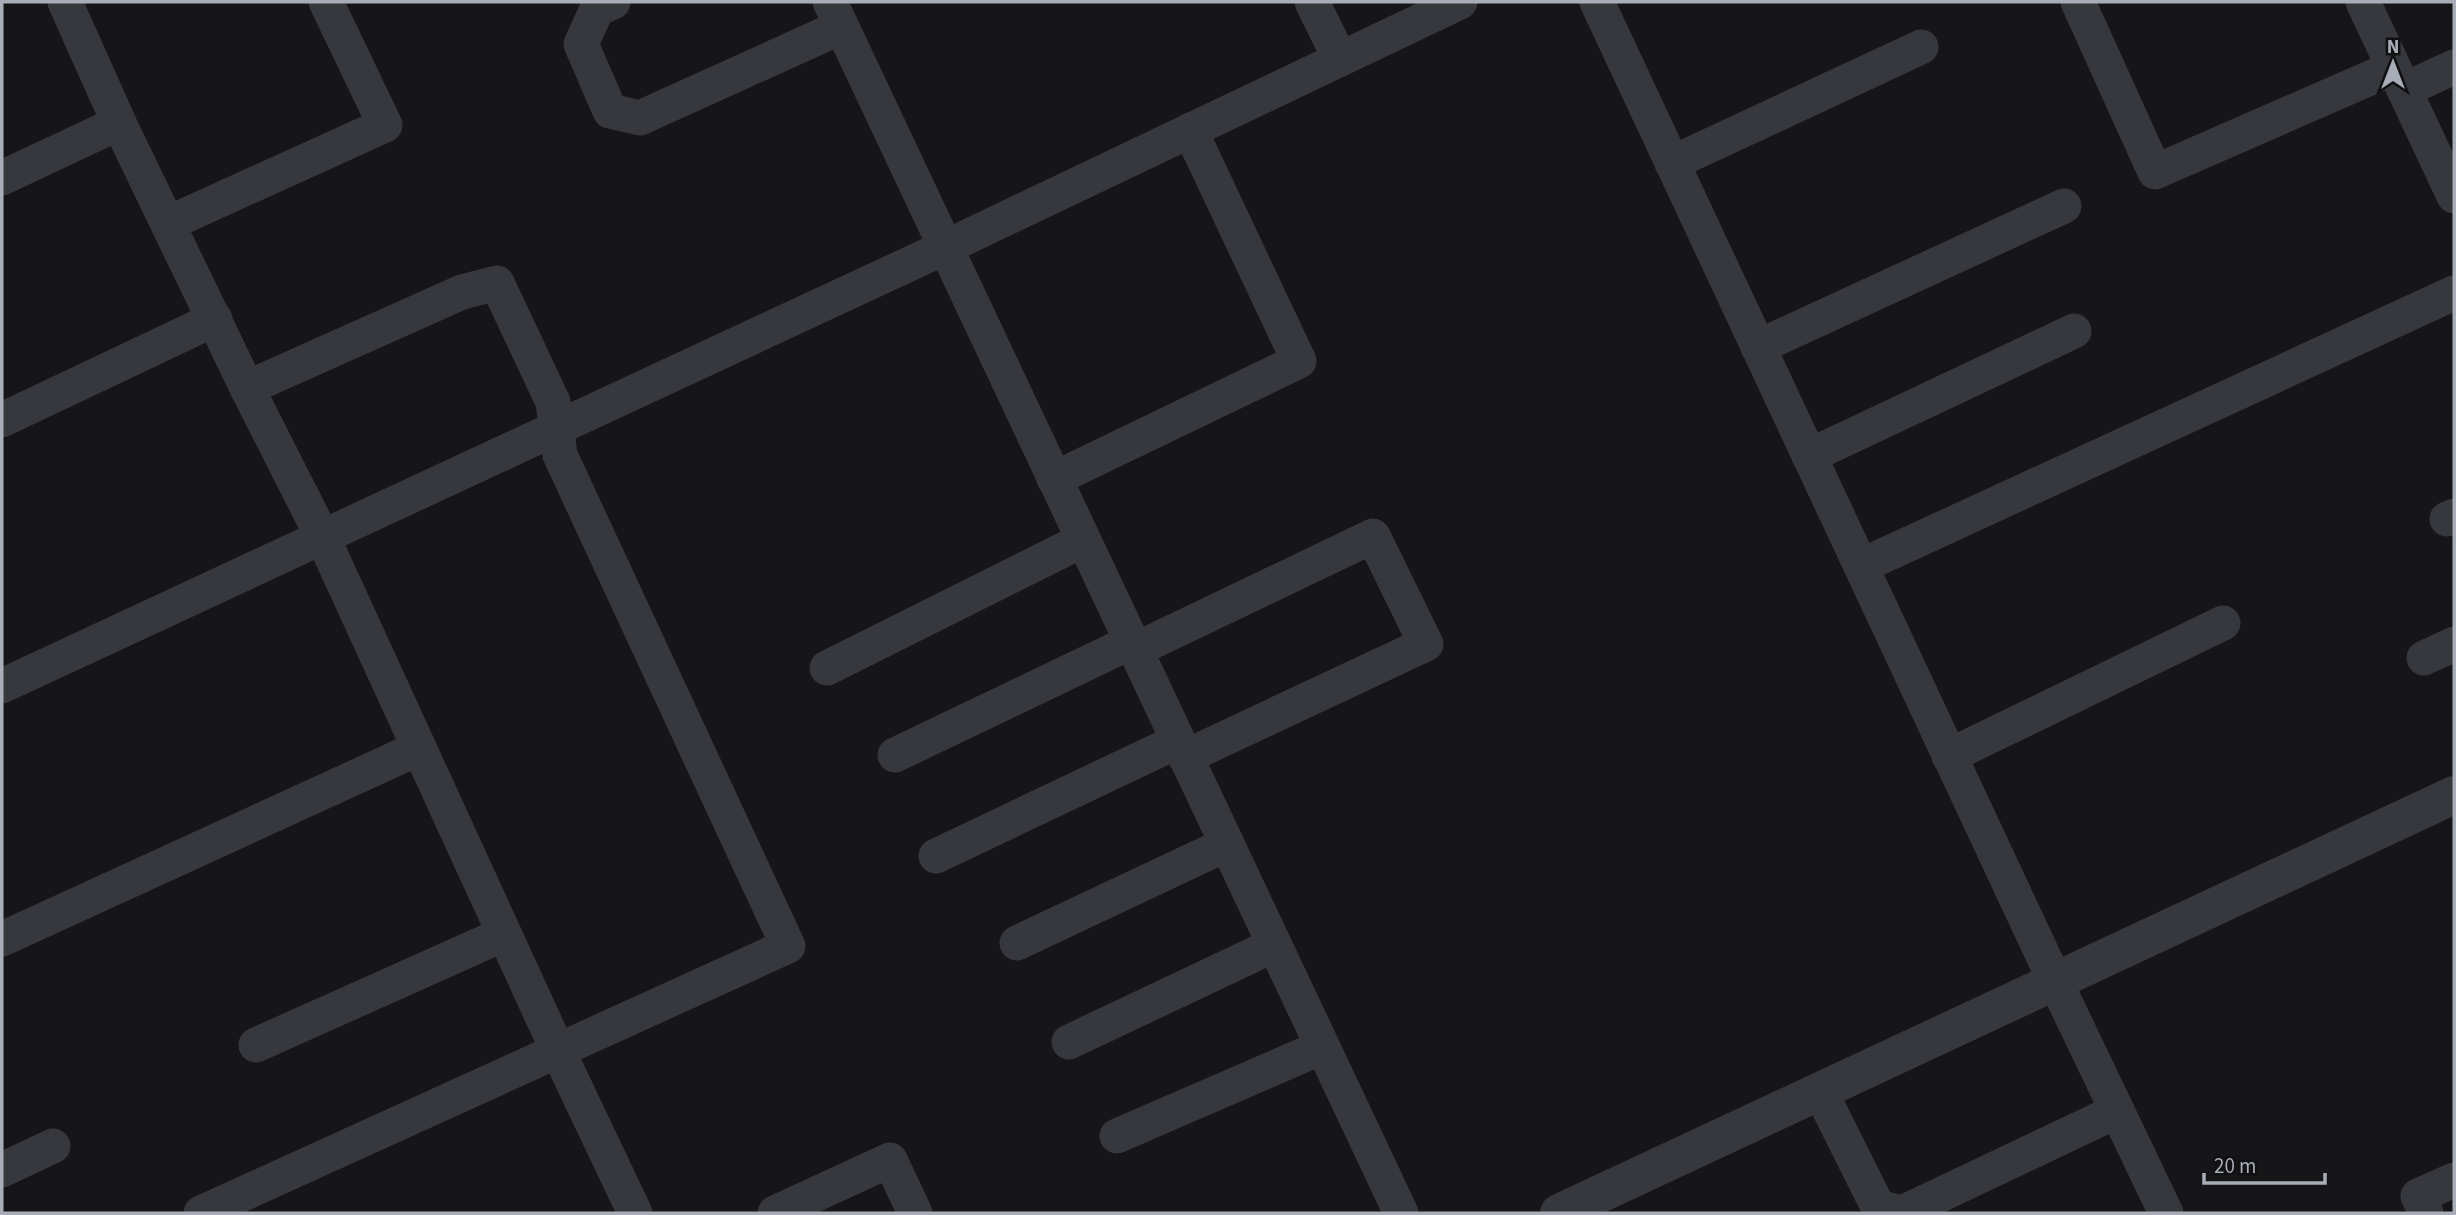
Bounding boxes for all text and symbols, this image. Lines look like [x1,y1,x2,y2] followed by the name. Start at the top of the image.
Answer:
[2358,28,2428,98] north arrow
[2387,34,2399,61] text: N
[2204,1142,2325,1186] scale bar
[2214,1151,2256,1181] text: 20 m

